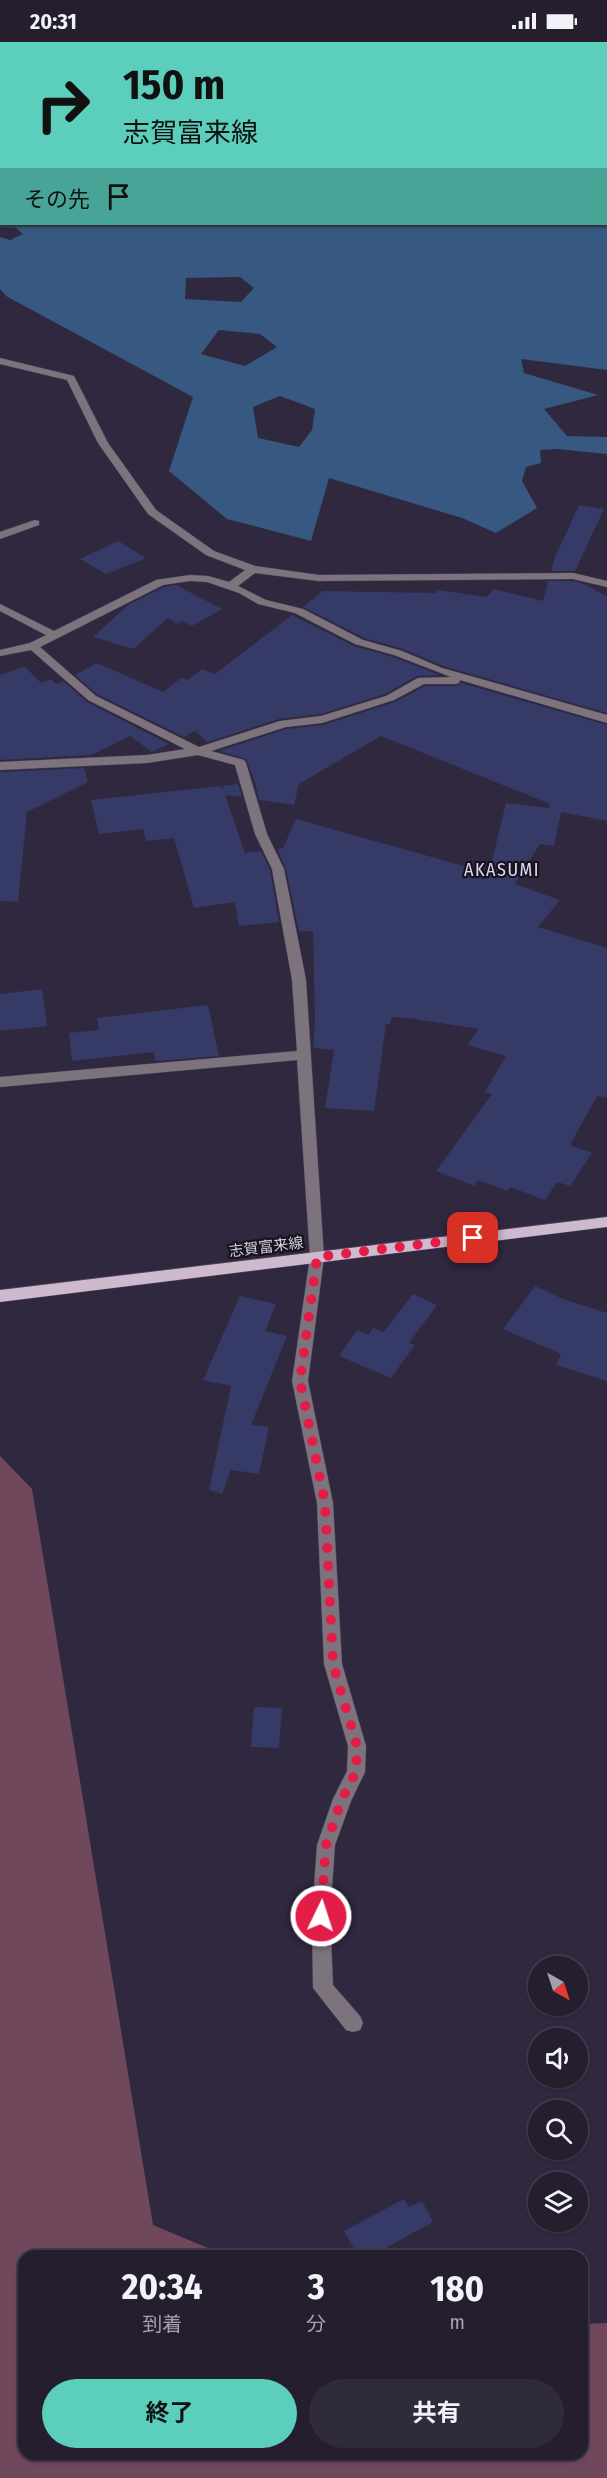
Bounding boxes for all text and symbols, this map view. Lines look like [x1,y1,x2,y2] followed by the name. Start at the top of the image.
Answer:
[30,8,77,35] text: 20:31
[123,60,225,110] text: 150 m
[24,66,102,144] icon: right
[123,117,258,149] text: 志賀富来線
[102,180,135,213] icon: arrive
[24,186,90,213] text: その先
[464,859,540,881] district label: AKASUMI
[447,1212,498,1263] pin
[456,1221,489,1254] icon: arrive
[228,1233,304,1261] street label: 志賀富来線
[289,1884,353,1948] position arrow
[528,1956,588,2016] north arrow
[528,1956,588,2232] map controls
[528,2028,588,2088] button: sound
[528,2100,588,2160] button: search
[528,2172,588,2232] button: layers
[122,2265,202,2309] text: 20:34
[308,2265,325,2309] text: 3
[430,2267,484,2311] text: 180
[449,2310,465,2334] text: m
[142,2312,182,2336] text: 到着
[306,2312,326,2336] text: 分
[42,2379,297,2448] button: 終了
[309,2379,564,2448] button: 共有

